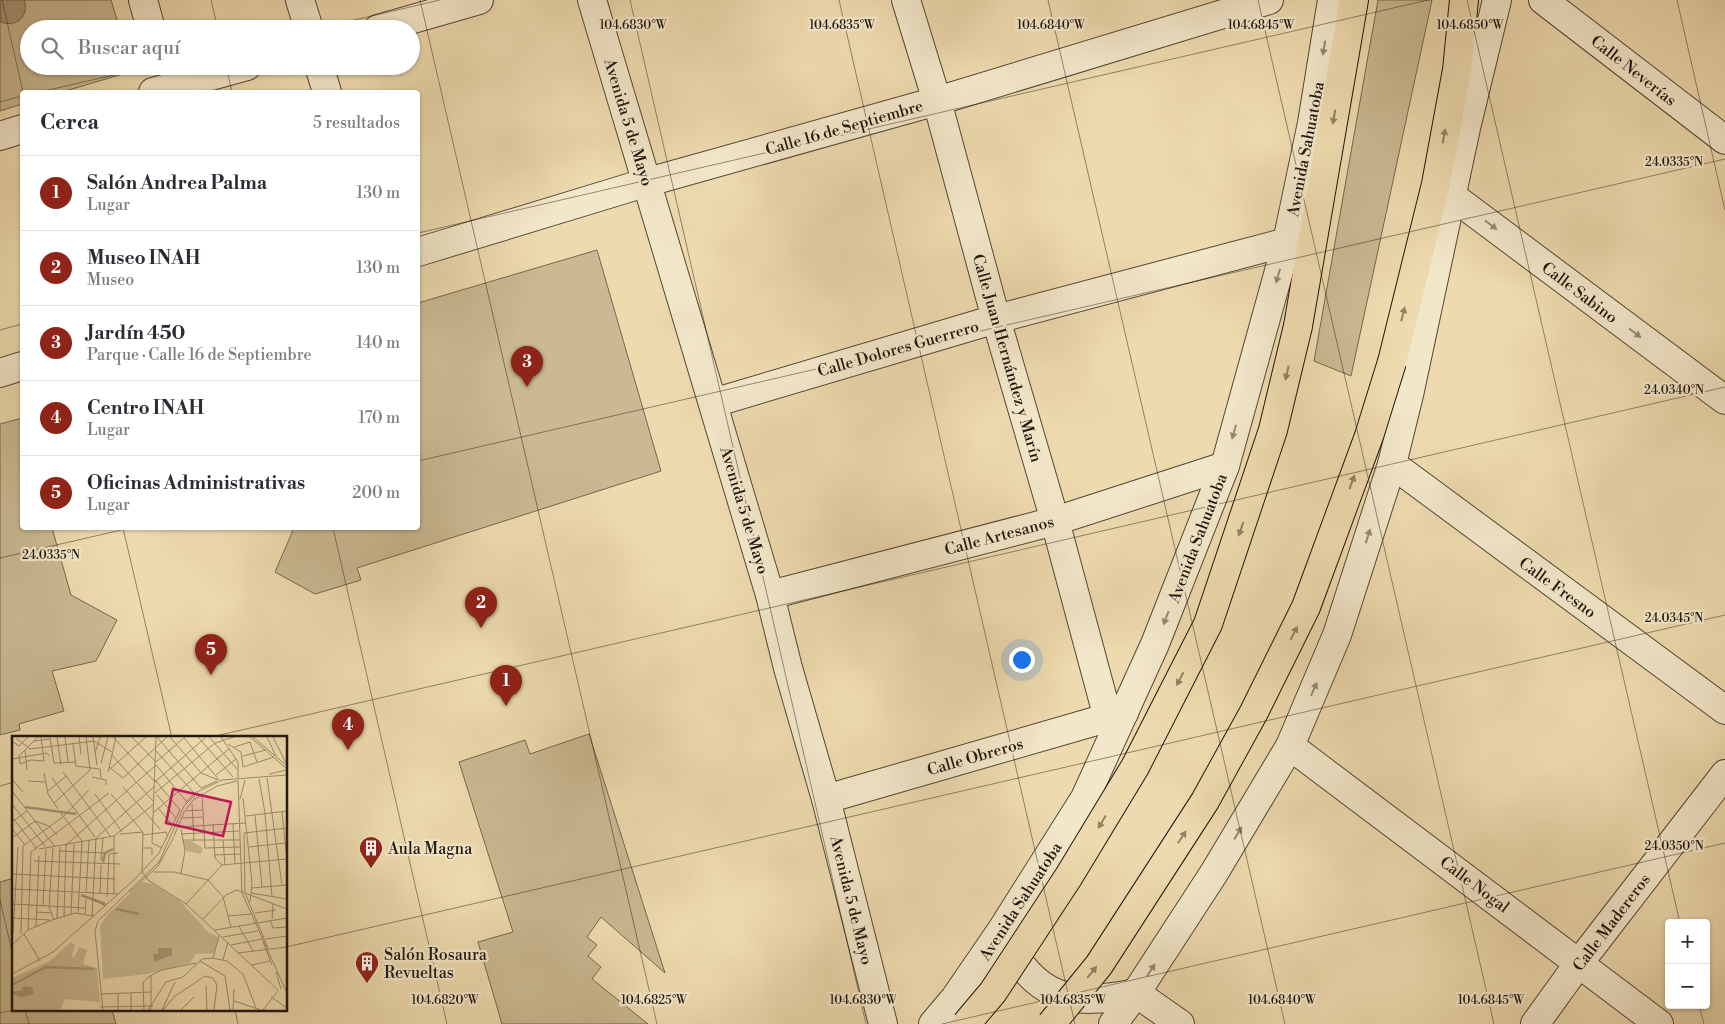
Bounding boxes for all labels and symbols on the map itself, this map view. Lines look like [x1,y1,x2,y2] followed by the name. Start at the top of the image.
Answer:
[599,18,668,33] text: 104.6830°W
[809,18,876,33] text: 104.6835°W
[1017,18,1086,33] text: 104.6840°W
[1228,18,1295,33] text: 104.6845°W
[1436,18,1505,33] text: 104.6850°W
[1587,31,1680,110] street label: Calle Neverías
[1319,40,1327,56] one-way arrow
[599,55,657,189] street label: Avenida 5 de Mayo
[1283,79,1329,219] street label: Avenida Sahuatoba
[763,96,925,160] street label: Calle 16 de Septiembre
[1330,109,1338,125] one-way arrow
[1441,128,1449,144] one-way arrow
[1645,155,1703,170] text: 24.0335°N
[1484,220,1497,231] one-way arrow
[968,252,1046,465] street label: Calle Juan Hernández y Marín
[1537,258,1621,328] street label: Calle Sabino
[1273,268,1281,283] one-way arrow
[1399,307,1407,322] one-way arrow
[815,316,981,382] street label: Calle Dolores Guerrero
[1628,328,1642,338] one-way arrow
[511,346,543,387] pin: 3
[1283,366,1291,381] one-way arrow
[1644,383,1704,398] text: 24.0340°N
[1230,425,1238,440] one-way arrow
[715,443,773,577] street label: Avenida 5 de Mayo
[1164,470,1232,607] street label: Avenida Sahuatoba
[1349,474,1356,489] one-way arrow
[942,512,1056,560] street label: Calle Artesanos
[1237,522,1245,537] one-way arrow
[1364,529,1372,544] one-way arrow
[22,548,80,563] text: 24.0335°N
[1515,553,1600,623] street label: Calle Fresno
[465,587,497,628] pin: 2
[1161,610,1169,625] one-way arrow
[1645,611,1703,626] text: 24.0345°N
[1290,626,1298,640] one-way arrow
[195,634,227,675] pin: 5
[1009,647,1035,673] your location
[490,665,522,706] pin: 1
[1176,672,1184,686] one-way arrow
[1310,682,1318,696] one-way arrow
[332,709,364,750] pin: 4
[925,734,1026,780] street label: Calle Obreros
[12,736,288,1012] inset map
[1097,815,1107,828] one-way arrow
[1233,826,1242,839] one-way arrow
[1177,830,1187,843] one-way arrow
[825,833,877,967] street label: Avenida 5 de Mayo
[358,835,384,869] building icon: Aula Magna
[975,838,1067,965] street label: Avenida Sahuatoba
[387,839,473,859] place label: Aula Magna
[1644,839,1704,854] text: 24.0350°N
[1436,852,1513,918] street label: Calle Nogal
[1569,870,1655,975] street label: Calle Madereros
[384,945,488,983] place label: Salón Rosaura Revueltas
[354,950,380,984] building icon: Salón Rosaura Revueltas
[1146,963,1156,977] one-way arrow
[1087,966,1098,979] one-way arrow
[411,993,480,1008] text: 104.6820°W
[621,993,688,1008] text: 104.6825°W
[829,993,898,1008] text: 104.6830°W
[1040,993,1107,1008] text: 104.6835°W
[1248,993,1317,1008] text: 104.6840°W
[1458,993,1525,1008] text: 104.6845°W

